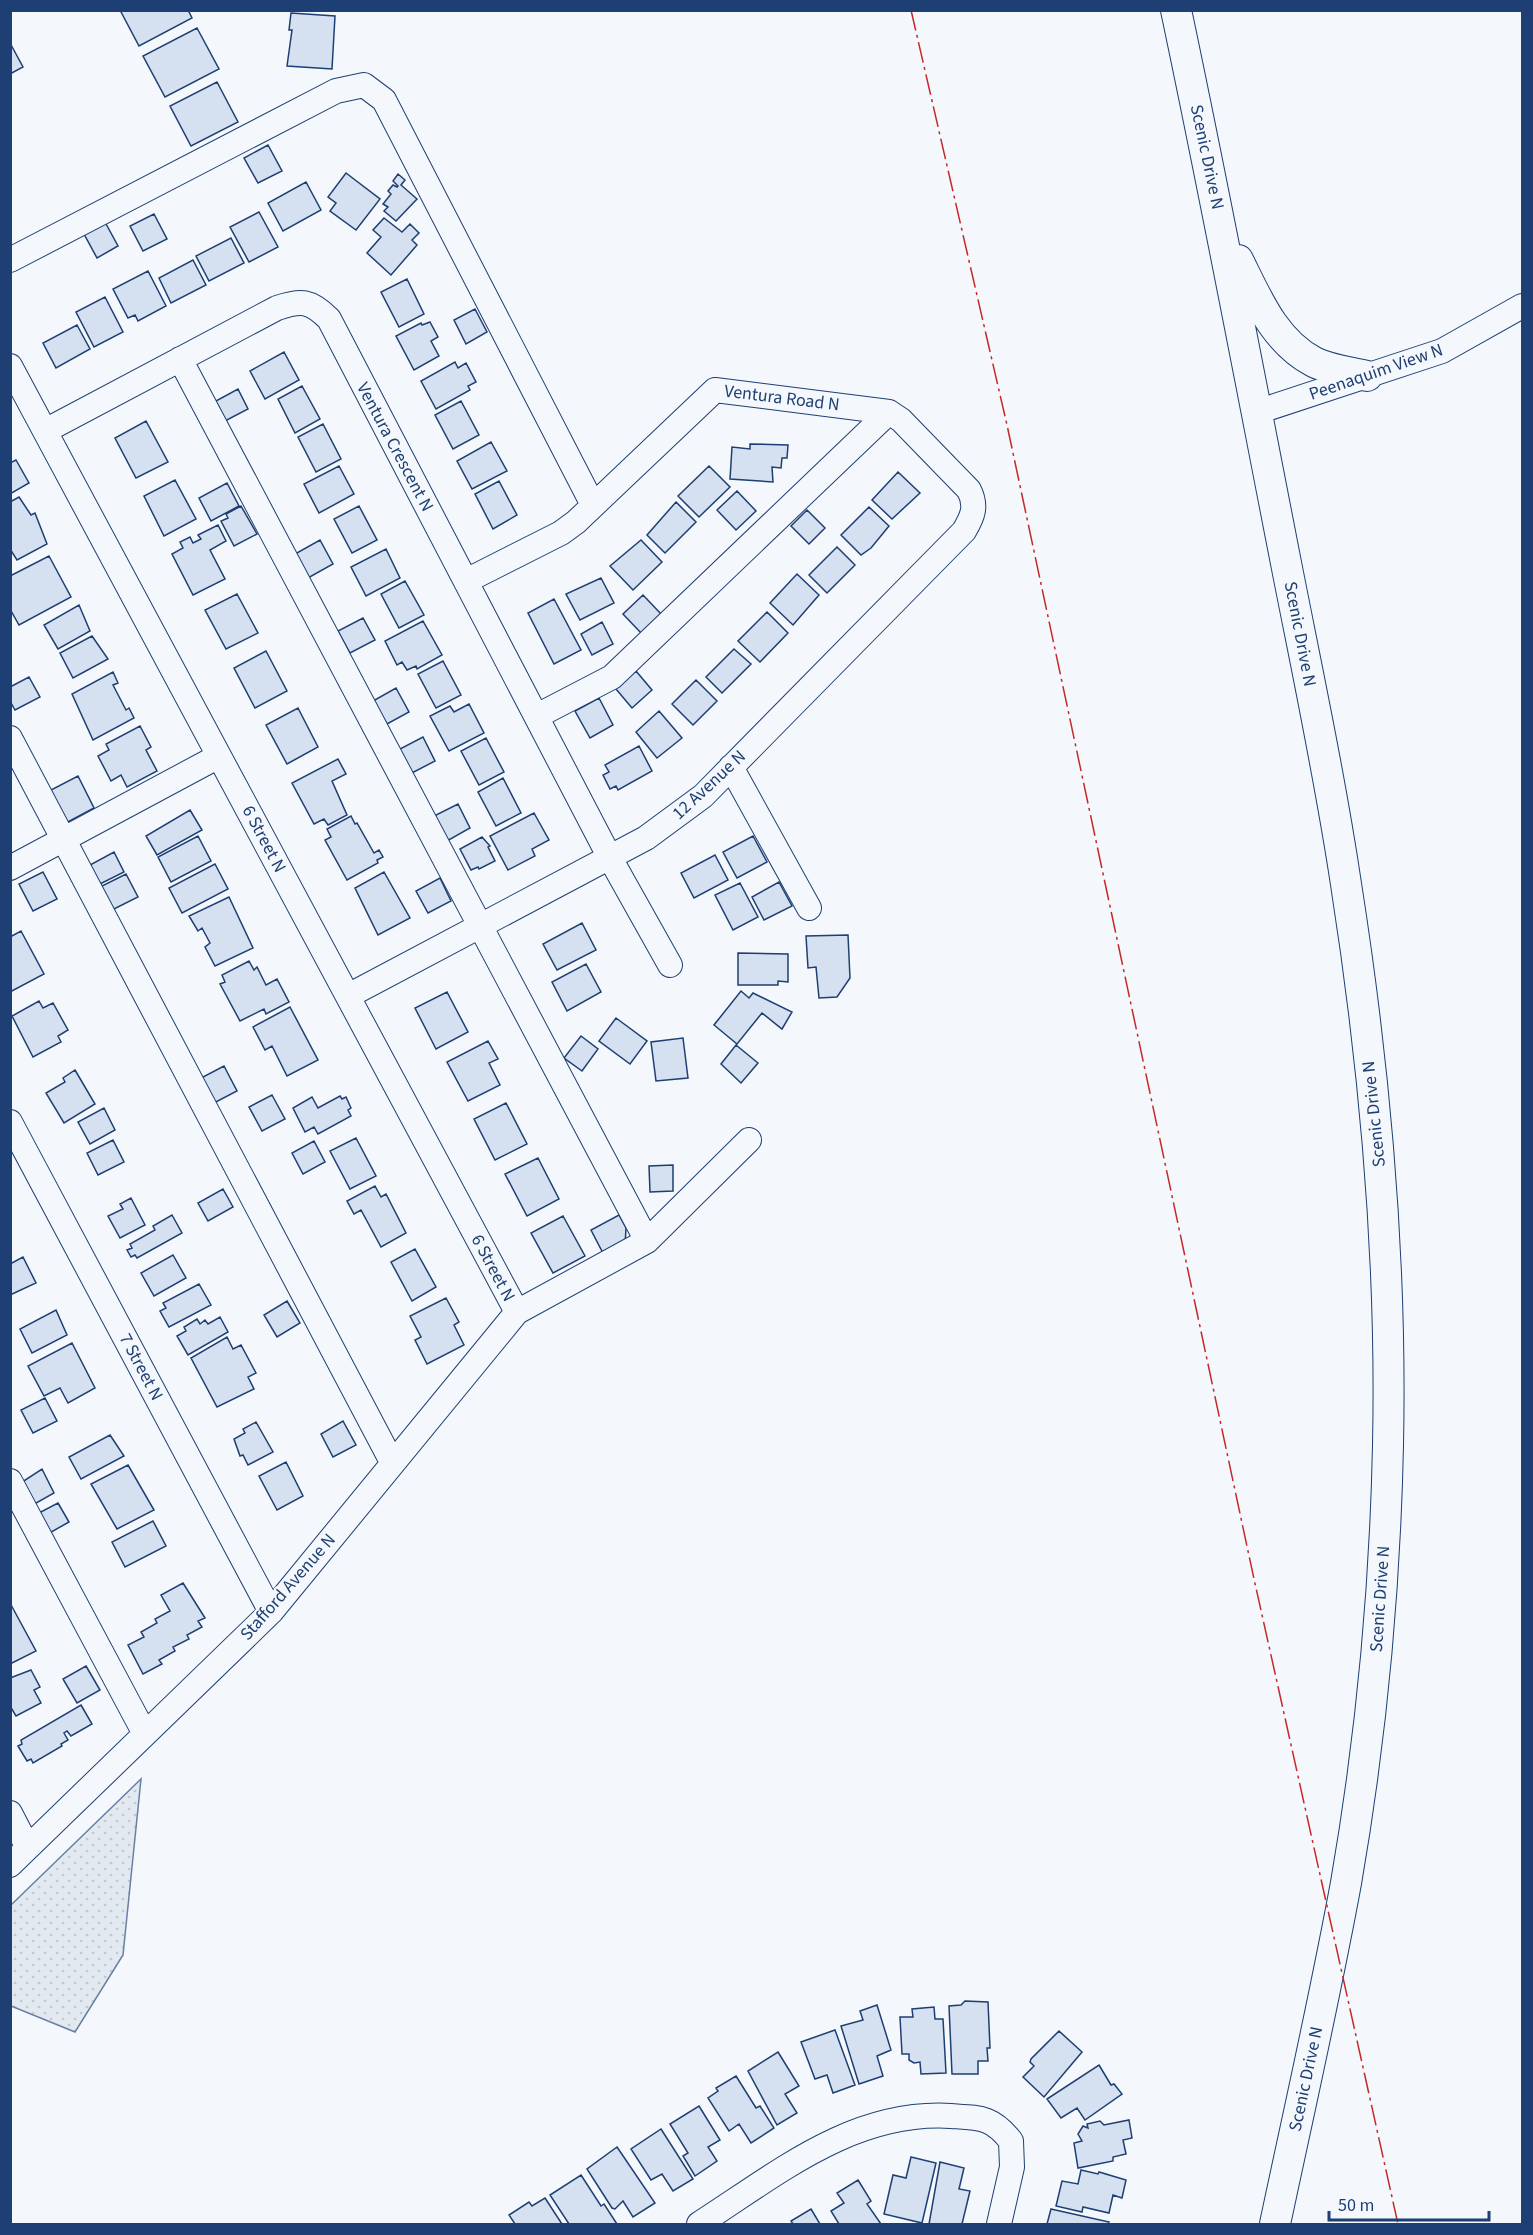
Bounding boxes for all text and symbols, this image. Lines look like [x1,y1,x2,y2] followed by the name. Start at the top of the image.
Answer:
[1184,102,1230,212] street label: Scenic Drive N
[1306,337,1446,407] street label: Peenaquim View N
[350,378,440,516] street label: Ventura Crescent N
[723,379,841,417] street label: Ventura Road N
[1278,579,1322,689] street label: Scenic Drive N
[667,744,751,826] street label: 12 Avenue N
[236,801,292,877] street label: 6 Street N
[1356,1060,1392,1168] street label: Scenic Drive N
[465,1230,521,1306] street label: 6 Street N
[113,1329,169,1405] street label: 7 Street N
[235,1528,341,1646] street label: Stafford Avenue N
[1364,1545,1396,1653] street label: Scenic Drive N
[1283,2024,1329,2134] street label: Scenic Drive N
[1329,2184,1490,2222] scale bar
[1338,2193,1374,2218] text: 50 m

